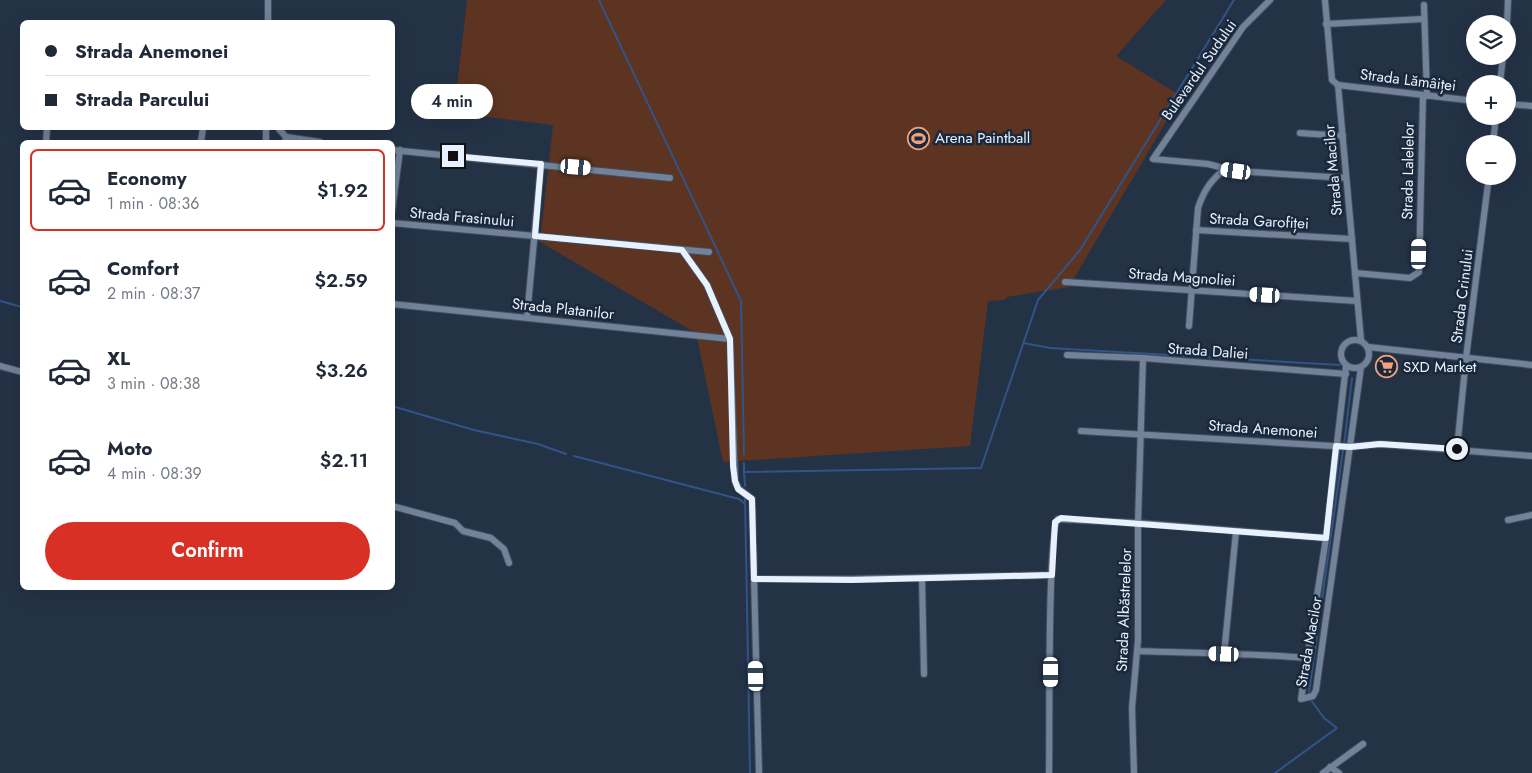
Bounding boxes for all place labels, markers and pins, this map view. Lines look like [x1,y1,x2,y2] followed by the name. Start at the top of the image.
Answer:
[907,126,931,150] sports icon: Arena Paintball
[935,127,1030,149] place label: Arena Paintball
[1375,355,1399,379] supermarket icon: SXD Market
[1403,356,1477,378] place label: SXD Market

